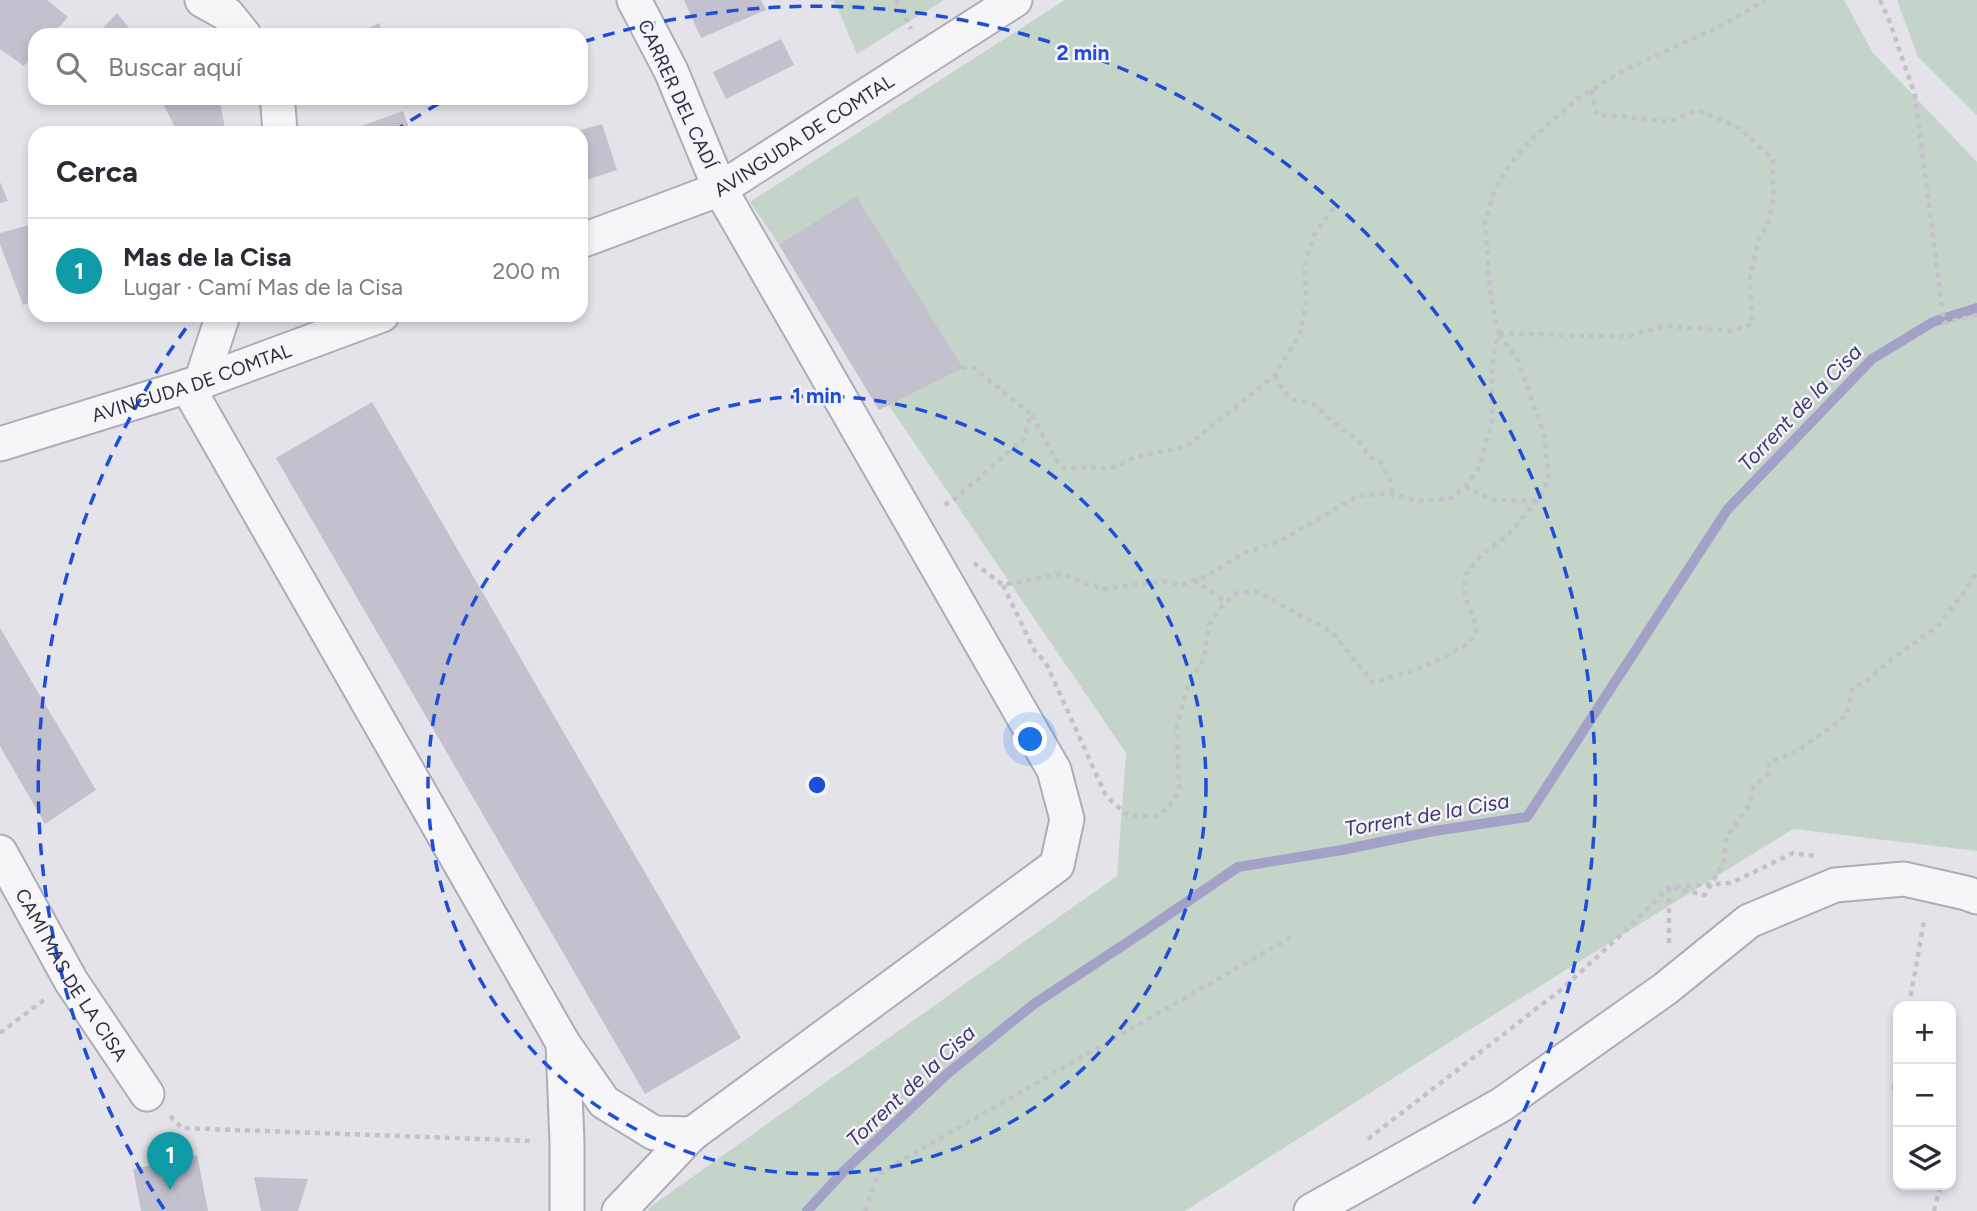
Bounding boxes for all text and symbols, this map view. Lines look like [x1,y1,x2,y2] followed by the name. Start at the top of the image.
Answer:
[633,16,723,173] street label: CARRER DEL CADÍ
[28,28,588,105] search box
[1057,40,1109,65] text: 2 min
[52,48,90,86] icon: search
[108,51,242,83] text: Buscar aquí
[710,70,898,202] street label: AVINGUDA DE COMTAL
[56,153,138,190] text: Cerca
[123,241,292,273] text: Mas de la Cisa
[74,257,84,285] text: 1
[492,257,560,285] text: 200 m
[123,273,403,301] text: Lugar · Camí Mas de la Cisa
[89,339,295,427] street label: AVINGUDA DE COMTAL
[1733,339,1867,476] water label: Torrent de la Cisa
[792,383,842,408] text: 1 min
[1013,722,1047,756] your location
[805,773,829,797] centre of rings
[1343,788,1511,841] water label: Torrent de la Cisa
[10,884,132,1065] street label: CAMÍ MAS DE LA CISA
[1893,1001,1956,1190] map controls
[1893,1001,1956,1064] button: +
[841,1020,980,1152] water label: Torrent de la Cisa
[1893,1064,1956,1127] button: −
[1893,1127,1956,1190] button: layers
[147,1132,193,1190] pin: 1

